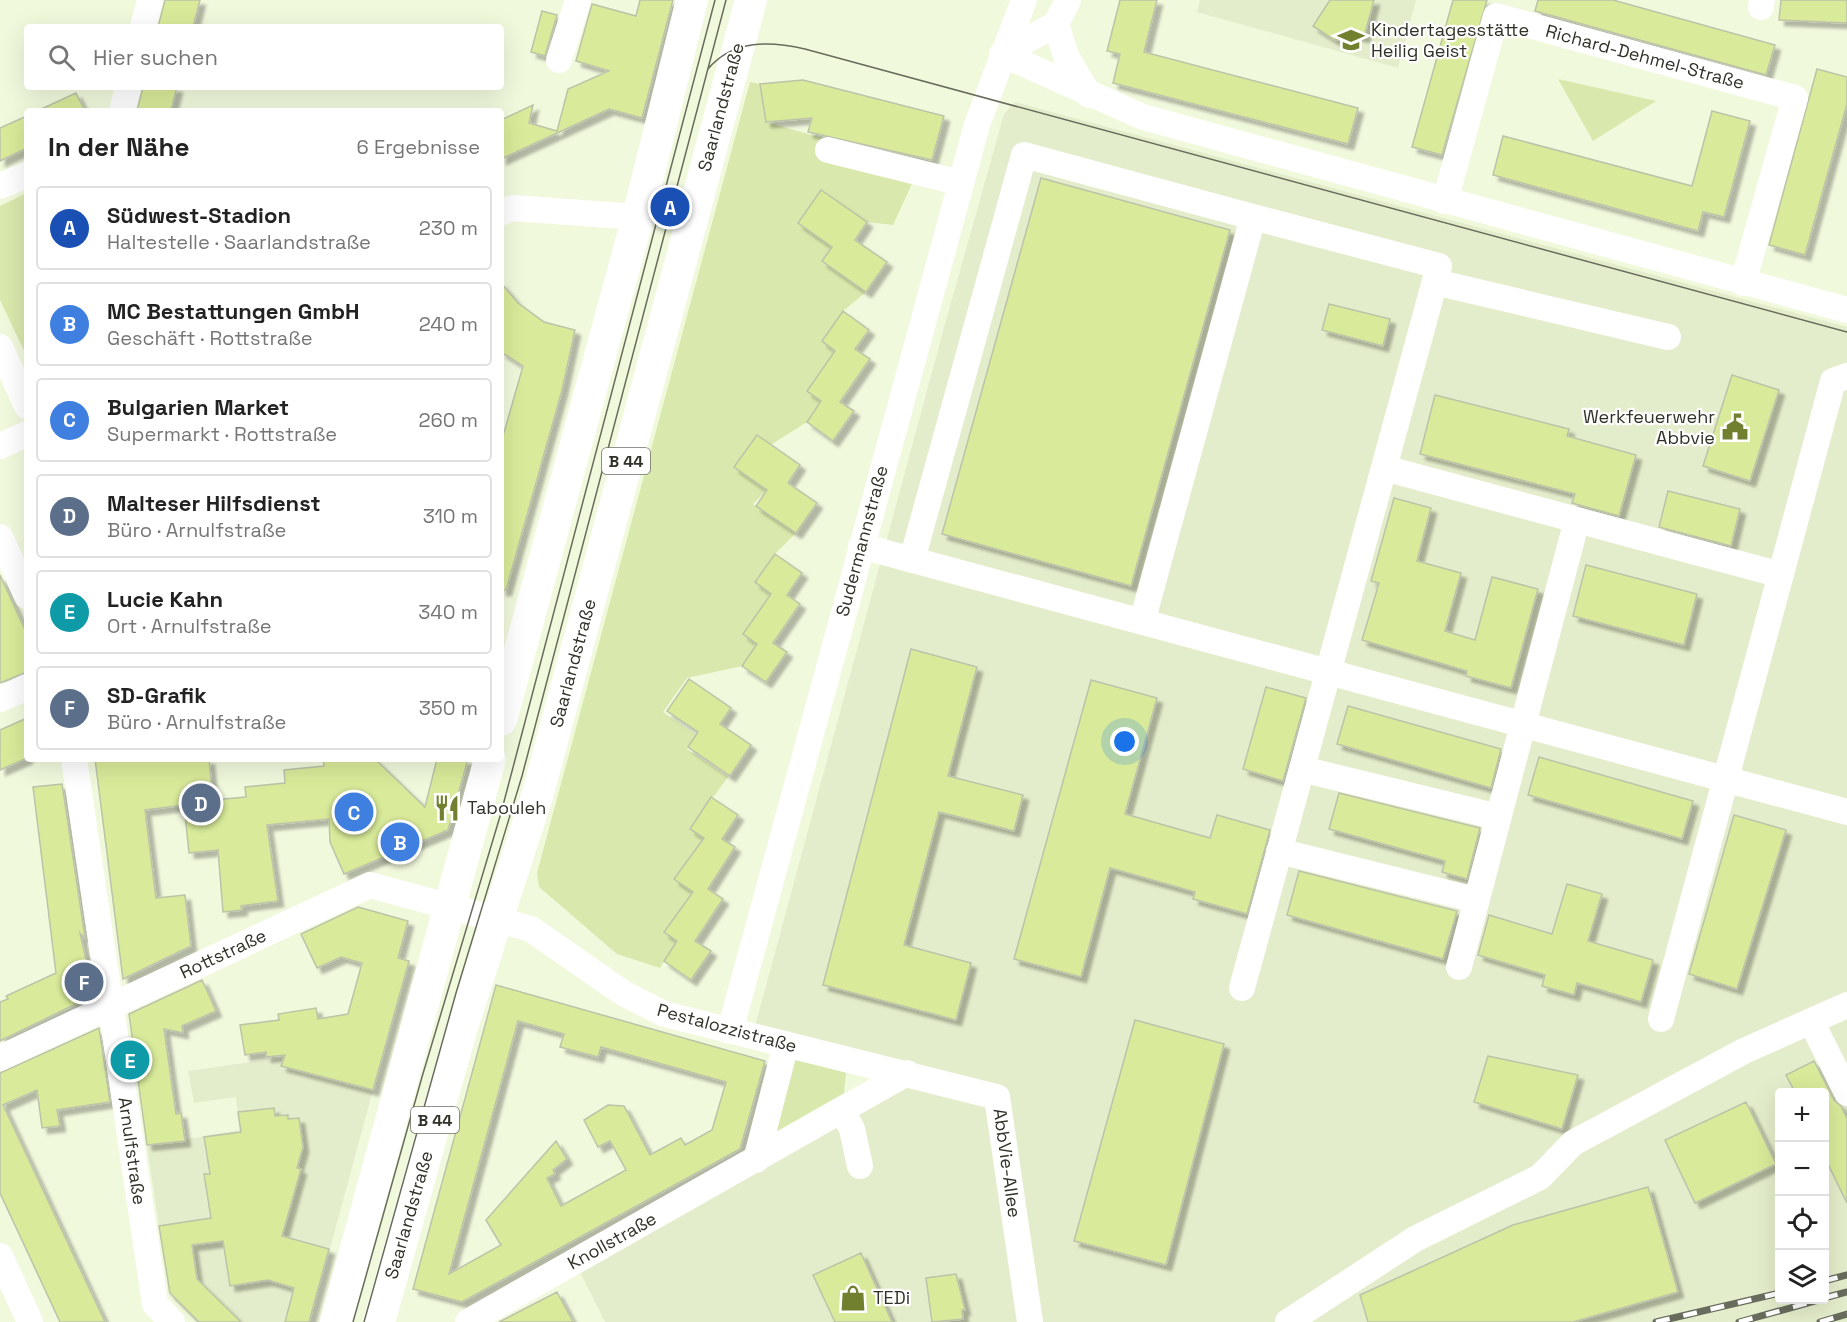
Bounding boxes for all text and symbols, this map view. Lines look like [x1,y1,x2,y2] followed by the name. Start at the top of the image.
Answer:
[1371,18,1529,62] place label: Kindertagesstätte Heilig Geist
[1543,19,1747,94] street label: Richard-Dehmel-Straße
[24,24,504,90] search box
[1336,25,1366,55] school or university icon: Kindertagesstätte Heilig Geist
[692,40,749,174] street label: Saarlandstraße
[45,41,78,74] icon: search
[93,43,218,71] text: Hier suchen
[48,130,189,164] text: In der Nähe
[357,134,480,160] text: 6 Ergebnisse
[650,184,690,230] pin: A
[107,201,291,229] text: Südwest-Stadion
[63,215,76,241] text: A
[419,215,478,241] text: 230 m
[107,229,371,255] text: Haltestelle · Saarlandstraße
[107,297,360,325] text: MC Bestattungen GmbH
[63,311,76,337] text: B
[419,311,478,337] text: 240 m
[107,325,313,351] text: Geschäft · Rottstraße
[107,393,289,421] text: Bulgarien Market
[1583,405,1715,449] place label: Werkfeuerwehr Abbvie
[63,407,76,433] text: C
[419,407,478,433] text: 260 m
[1720,412,1750,442] public building icon: Werkfeuerwehr Abbvie
[107,421,337,447] text: Supermarkt · Rottstraße
[602,448,650,474] road number: B 44
[830,463,893,619] street label: Sudermannstraße
[107,489,320,517] text: Malteser Hilfsdienst
[63,503,76,529] text: D
[423,503,478,529] text: 310 m
[107,517,286,543] text: Büro · Arnulfstraße
[107,585,223,613] text: Lucie Kahn
[544,596,601,730] street label: Saarlandstraße
[64,599,75,625] text: E
[418,599,478,625] text: 340 m
[107,613,272,639] text: Ort · Arnulfstraße
[107,681,207,709] text: SD-Grafik
[64,695,75,721] text: F
[419,695,478,721] text: 350 m
[107,709,286,735] text: Büro · Arnulfstraße
[1110,727,1139,756] your location
[182,780,220,826] pin: D
[334,790,374,834] pin: C
[432,793,462,823] restaurant icon: Tabouleh
[467,796,546,819] place label: Tabouleh
[380,820,420,864] pin: B
[176,923,270,984] street label: Rottstraße
[64,960,104,1004] pin: F
[655,998,800,1057] street label: Pestalozzistraße
[110,1038,150,1082] pin: E
[1775,1088,1829,1304] map controls
[1775,1088,1829,1142] button: +
[114,1096,151,1206] street label: Arnulfstraße
[411,1107,459,1133] road number: B 44
[988,1107,1027,1219] street label: AbbVie-Allee
[1775,1142,1829,1196] button: −
[379,1148,438,1282] street label: Saarlandstraße
[1775,1196,1829,1250] button: locate
[563,1207,660,1274] street label: Knollstraße
[1775,1250,1829,1304] button: layers
[838,1283,868,1313] shop icon: TEDi
[873,1286,910,1309] place label: TEDi

